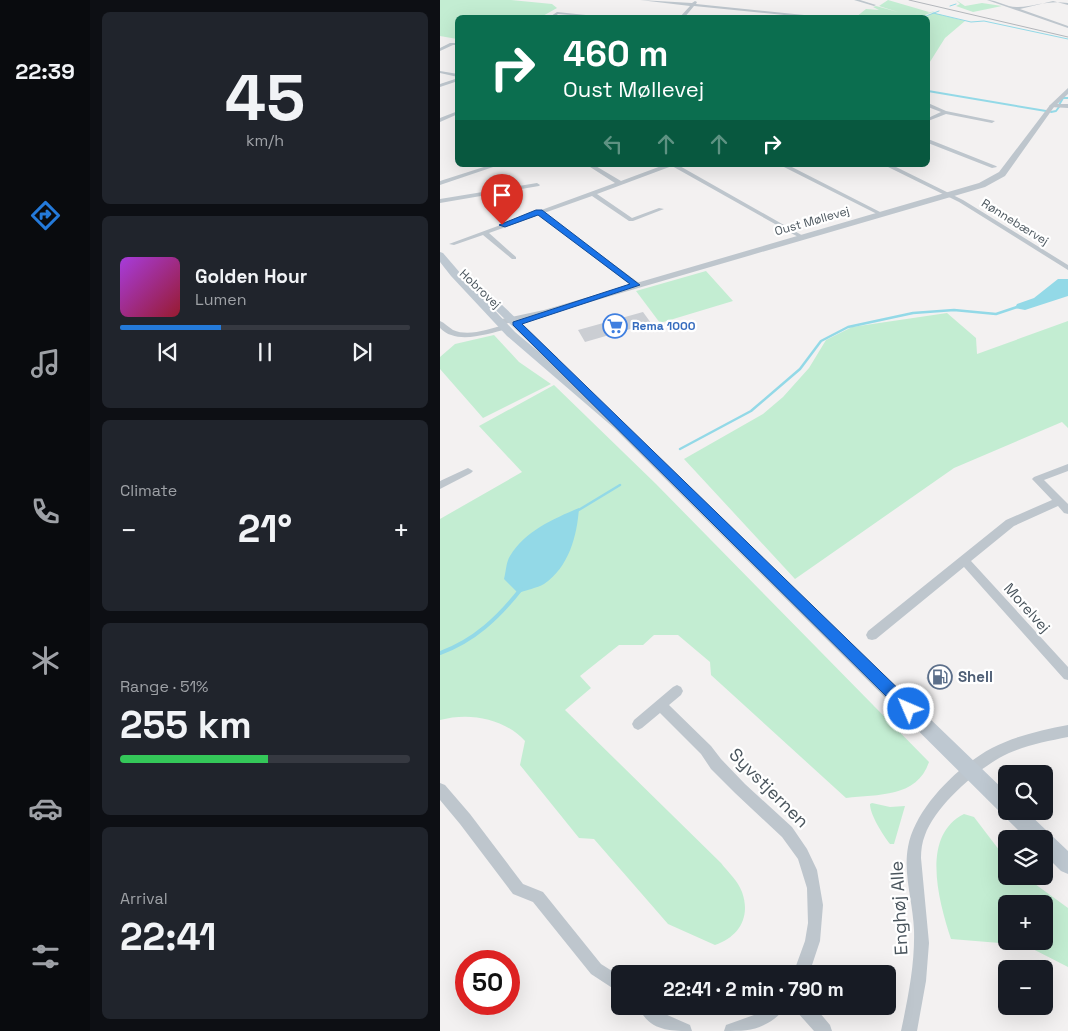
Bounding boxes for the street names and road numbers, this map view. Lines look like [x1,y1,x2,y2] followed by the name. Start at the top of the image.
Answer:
[978,195,1052,249] street label: Rønnebærvej
[773,203,851,239] street label: Oust Møllevej
[456,266,504,312] street label: Hobrovej
[1000,579,1055,637] street label: Morelvej
[725,743,814,832] street label: Syvstjernen
[885,860,912,956] street label: Enghøj Alle

